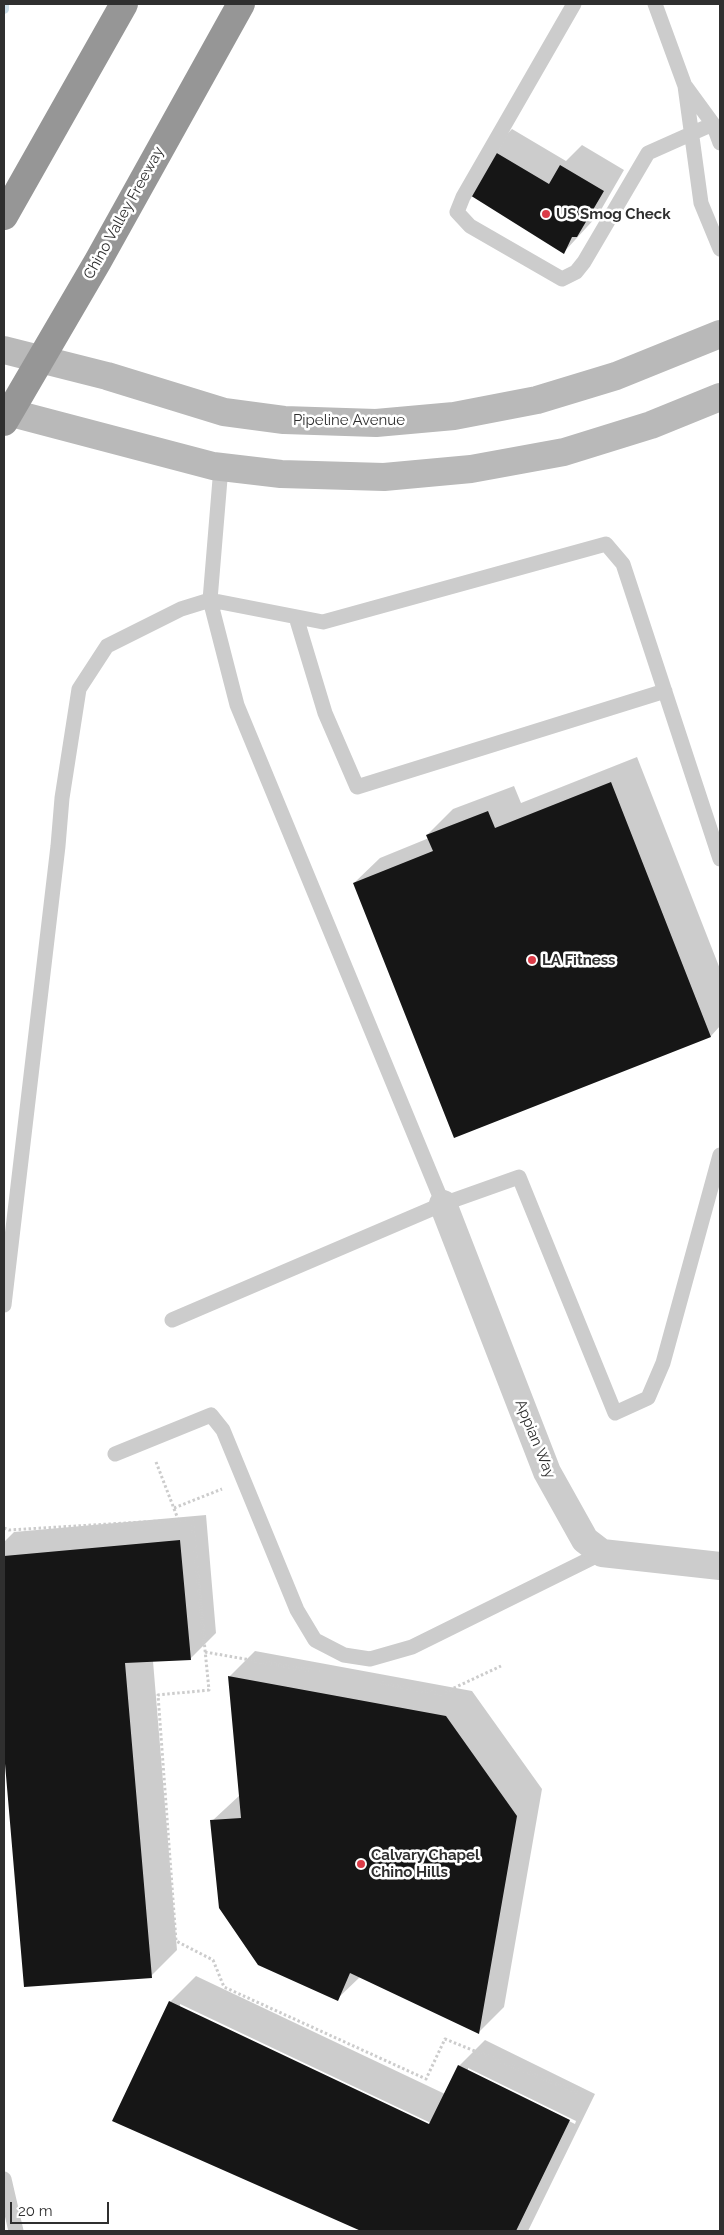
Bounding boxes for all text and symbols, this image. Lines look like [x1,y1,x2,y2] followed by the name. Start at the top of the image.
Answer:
[80,144,168,282] street label: Chino Valley Freeway
[556,205,671,223] place label: US Smog Check
[540,208,552,220] marker: US Smog Check
[293,411,405,429] street label: Pipeline Avenue
[542,951,615,969] place label: LA Fitness
[526,954,538,966] marker: LA Fitness
[511,1397,559,1481] street label: Appian Way
[371,1846,480,1881] place label: Calvary Chapel Chino Hills
[355,1858,367,1870] marker: Calvary Chapel Chino Hills
[12,2192,111,2224] scale bar
[18,2202,53,2220] text: 20 m

